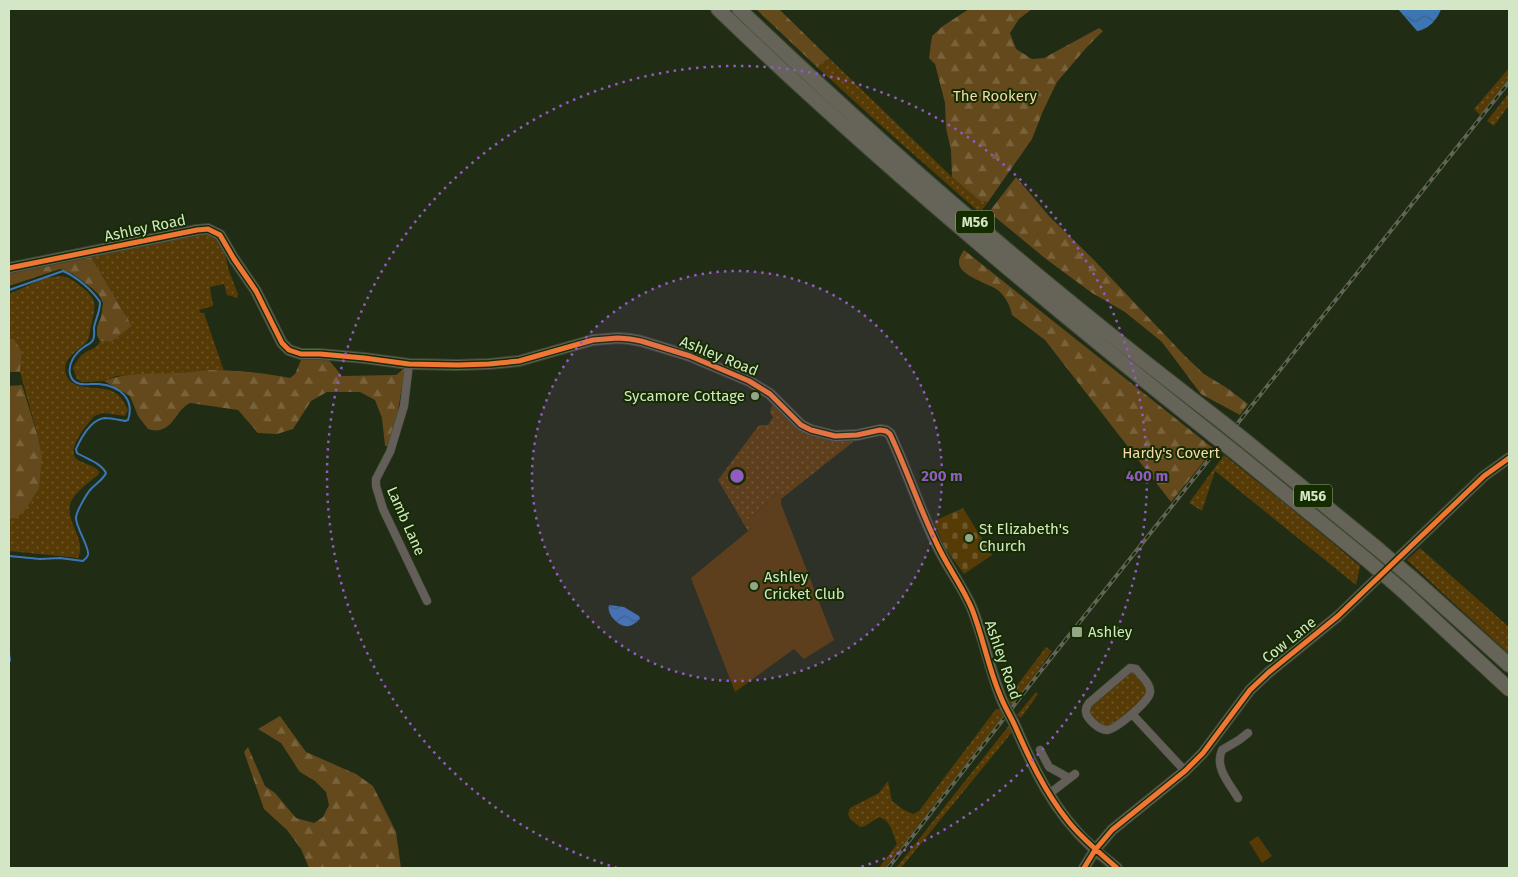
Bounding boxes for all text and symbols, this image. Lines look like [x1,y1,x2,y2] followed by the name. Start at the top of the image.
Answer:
[953,87,1038,105] park label: The Rookery
[956,210,994,233] road number: M56
[103,211,187,245] street label: Ashley Road
[677,332,761,380] street label: Ashley Road
[624,387,745,405] place label: Sycamore Cottage
[749,390,761,402] marker: Sycamore Cottage
[1122,444,1220,462] park label: Hardy's Covert
[728,467,746,485] centre of rings
[921,467,963,485] text: 200 m
[1126,467,1168,485] text: 400 m
[383,484,429,558] street label: Lamb Lane
[1294,484,1332,508] road number: M56
[979,520,1069,555] place label: St Elizabeth's Church
[963,532,975,544] marker: St Elizabeth's Church
[764,568,845,603] place label: Ashley Cricket Club
[748,580,760,592] marker: Ashley Cricket Club
[1258,613,1320,667] street label: Cow Lane
[981,618,1025,702] street label: Ashley Road
[1088,623,1133,641] place label: Ashley
[1070,625,1084,639] marker: Ashley

